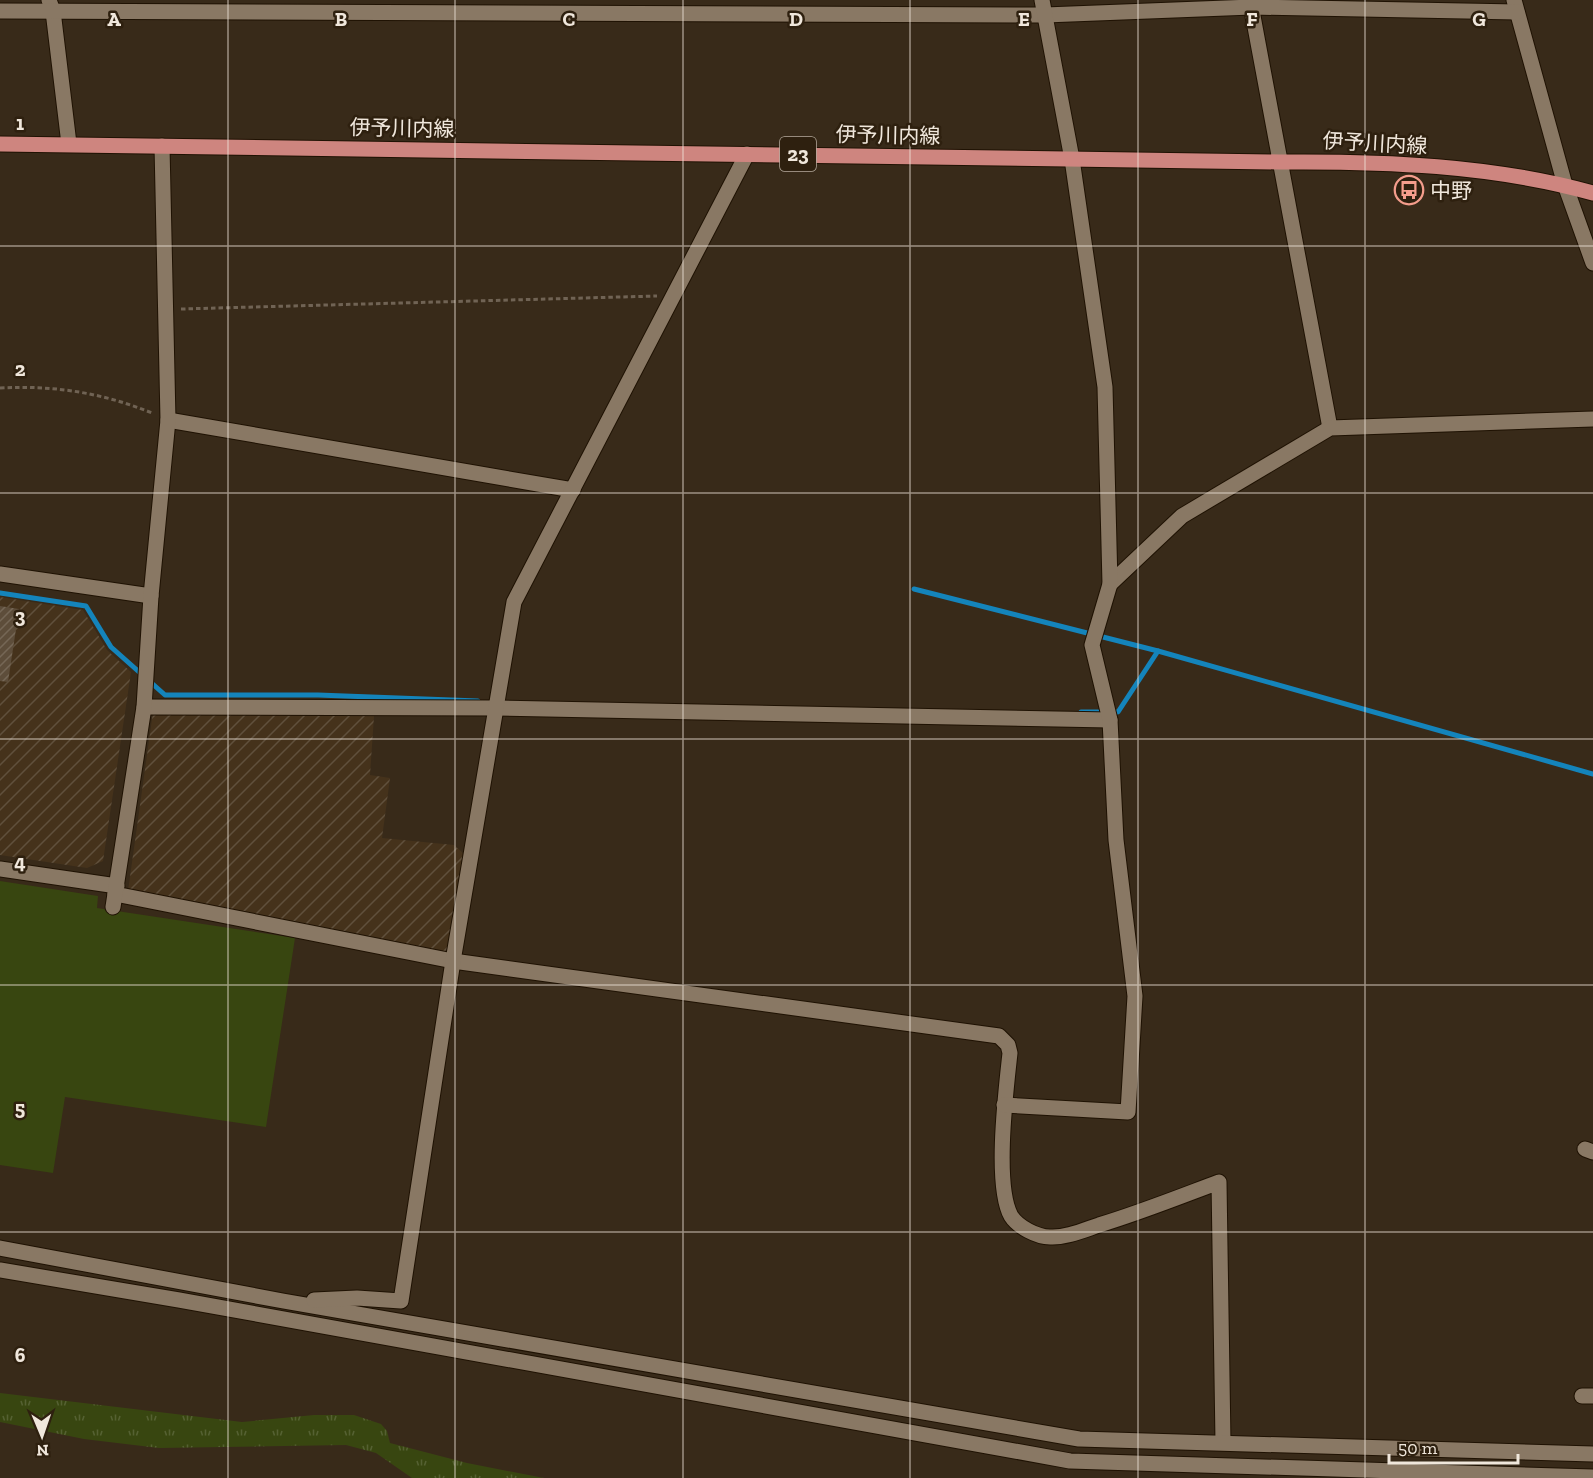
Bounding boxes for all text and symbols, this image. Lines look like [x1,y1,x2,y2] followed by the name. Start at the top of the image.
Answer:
[107,7,121,31] text: A
[335,7,347,31] text: B
[563,7,576,31] text: C
[789,7,803,31] text: D
[1018,7,1030,31] text: E
[1246,7,1258,31] text: F
[1472,7,1486,31] text: G
[16,111,24,135] text: 1
[349,115,455,141] street label: 伊予川内線
[835,122,941,148] street label: 伊予川内線
[1322,128,1428,158] street label: 伊予川内線
[780,137,816,171] road number: 23
[1393,174,1425,206] bus stop icon: 中野
[1430,178,1472,203] place label: 中野
[15,357,26,381] text: 2
[15,604,26,628] text: 3
[14,850,26,874] text: 4
[15,1096,25,1120] text: 5
[15,1343,26,1367] text: 6
[12,1406,72,1466] north arrow
[1389,1427,1518,1465] scale bar
[1398,1437,1438,1459] text: 50 m
[36,1441,49,1460] text: N

